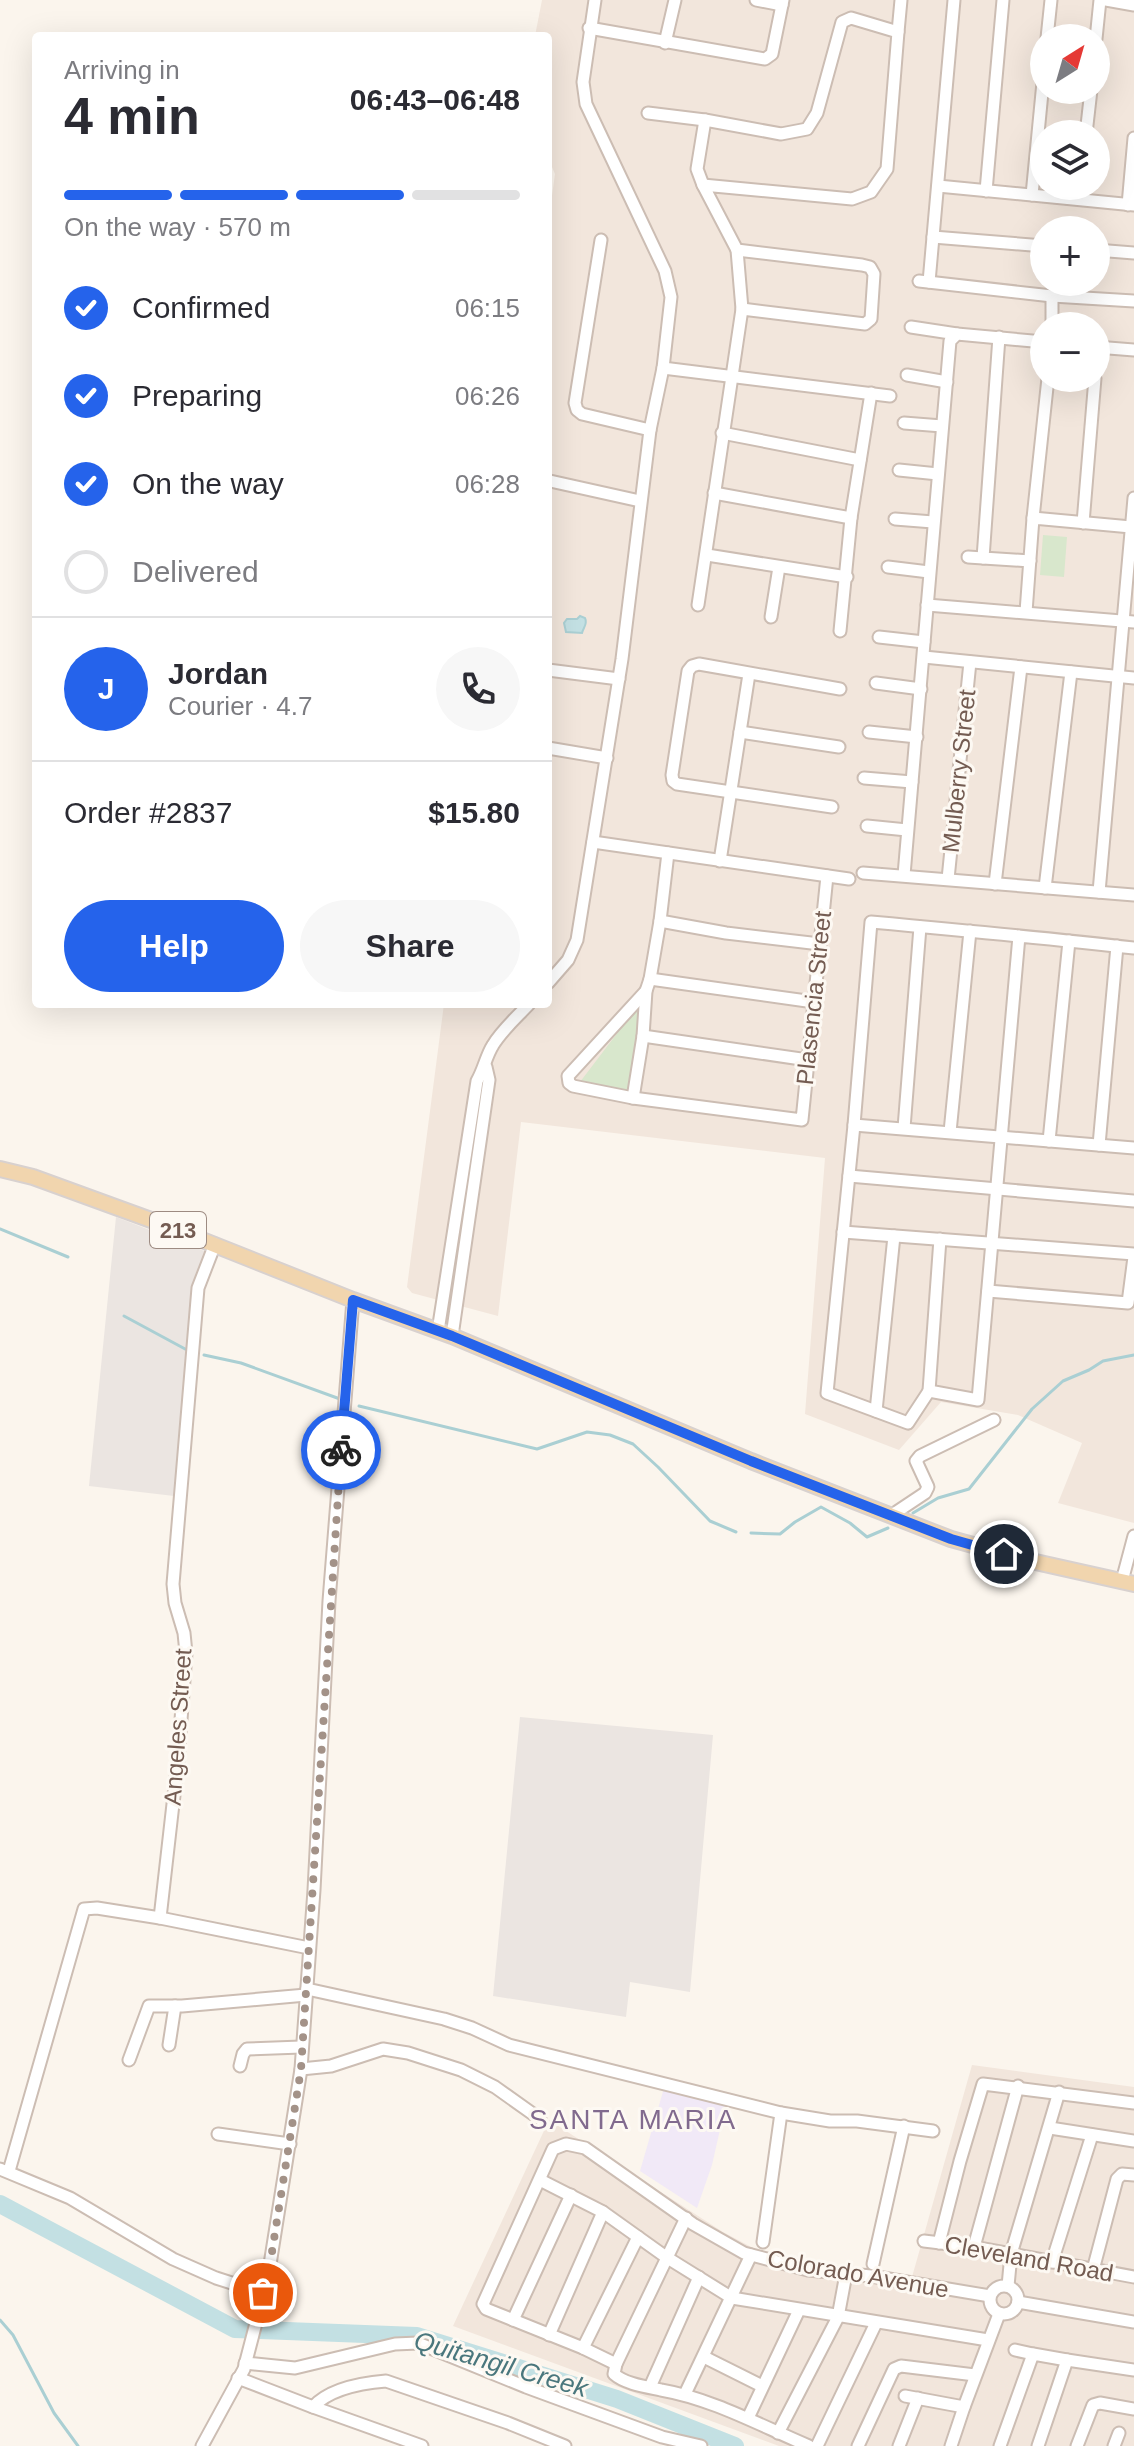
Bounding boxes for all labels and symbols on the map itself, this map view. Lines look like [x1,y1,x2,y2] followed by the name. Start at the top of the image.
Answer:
[1030,24,1110,104] north arrow
[937,688,981,854] street label: Mulberry Street
[791,909,836,1086] street label: Plasencia Street
[150,1212,206,1248] road number: 213
[301,1410,381,1490] courier
[970,1520,1038,1588] pin
[159,1647,196,1806] street label: Angeles Street
[529,2104,737,2135] district label: SANTA MARIA
[943,2230,1116,2287] street label: Cleveland Road
[765,2244,951,2303] street label: Colorado Avenue
[229,2259,297,2327] pin
[411,2325,593,2404] water label: Quitangil Creek

